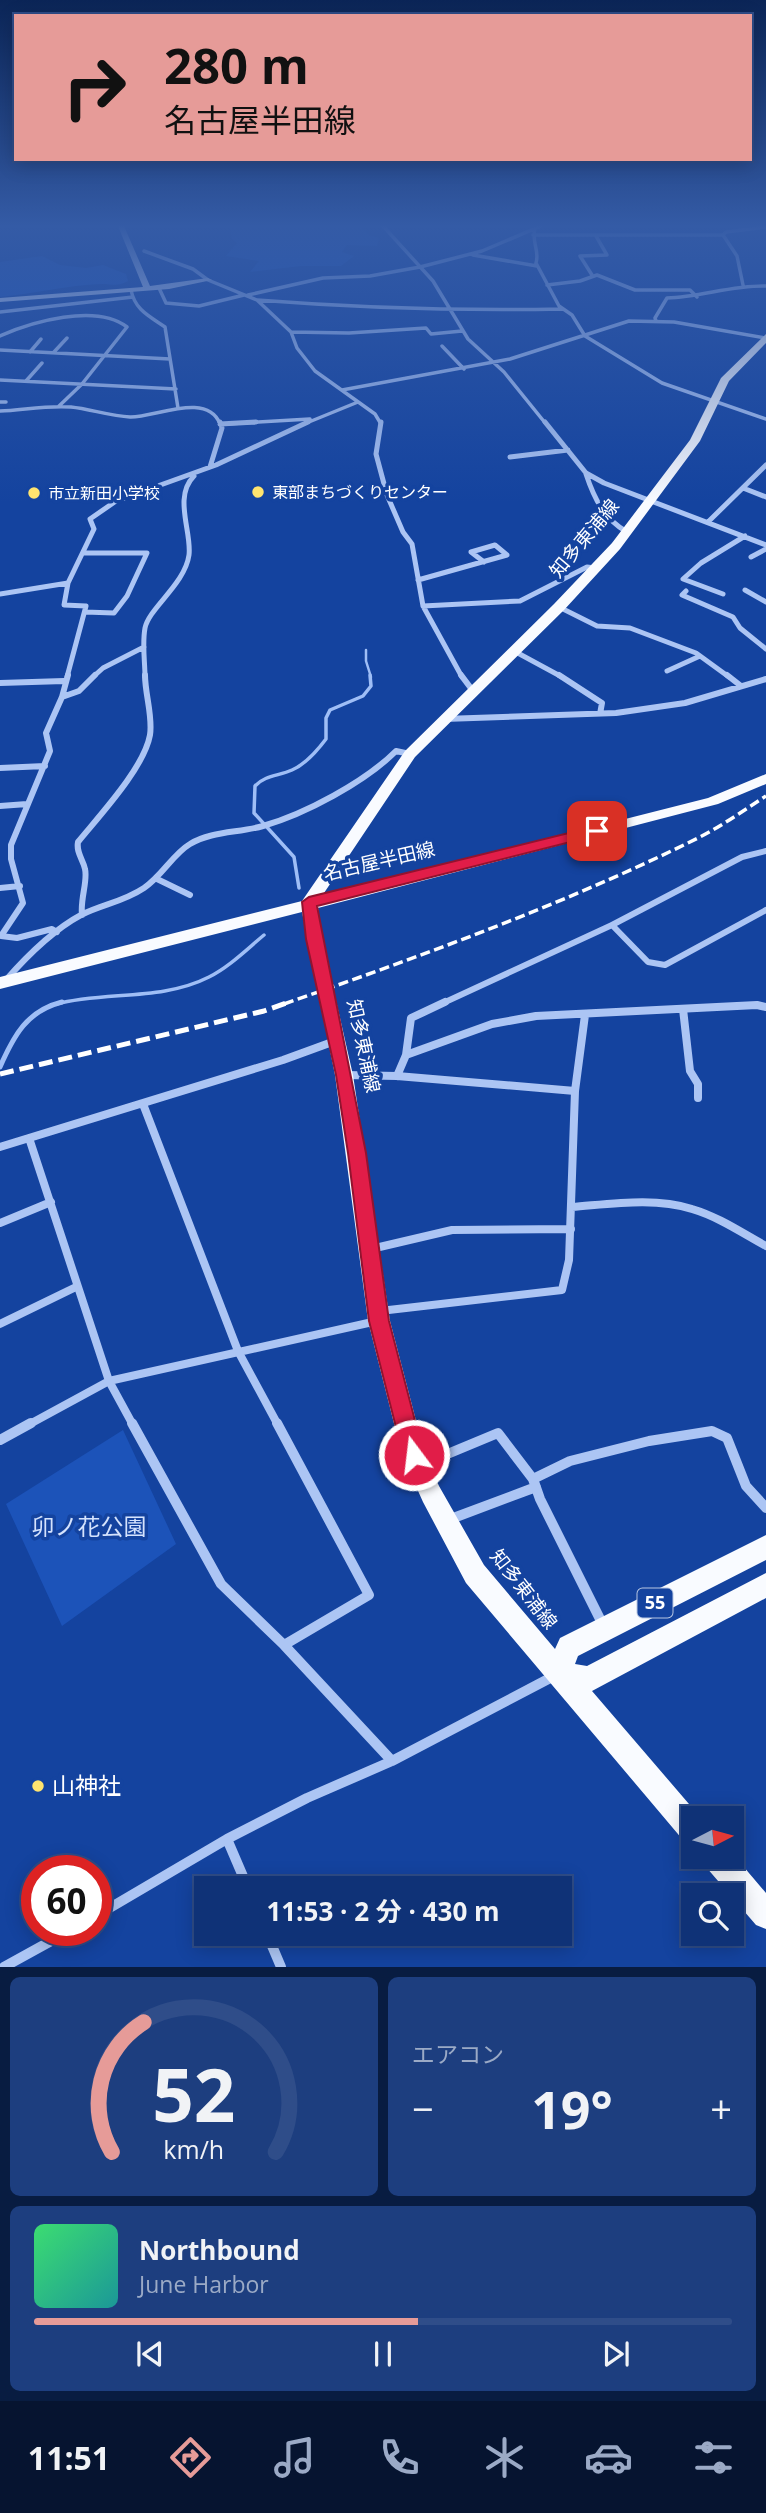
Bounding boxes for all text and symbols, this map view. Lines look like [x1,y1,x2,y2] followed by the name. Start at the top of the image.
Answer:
[164,32,309,98] text: 280 m
[49,42,140,133] icon: right
[164,98,356,141] text: 名古屋半田線
[272,481,448,503] place label: 東部まちづくりセンター
[48,482,160,504] place label: 市立新田小学校
[250,484,266,500] marker: 東部まちづくりセンター
[26,485,42,501] marker: 市立新田小学校
[544,493,624,583] street label: 知多東浦線
[567,801,627,861] pin
[578,812,616,850] icon: arrive
[321,836,437,886] street label: 名古屋半田線
[341,997,387,1095] street label: 知多東浦線
[377,1418,451,1492] position arrow
[32,1510,147,1542] park label: 卯ノ花公園
[485,1544,563,1634] street label: 知多東浦線
[638,1588,672,1618] road number: 55
[52,1769,121,1801] place label: 山神社
[30,1778,46,1794] marker: 山神社
[681,1806,744,1869] north arrow
[681,1806,744,1946] map controls
[21,1855,112,1946] speed limit sign: 60
[681,1883,744,1946] button: search
[266,1893,500,1929] text: 11:53 · 2 分 · 430 m
[412,2038,504,2070] text: エアコン
[152,2045,236,2144] text: 52
[531,2073,613,2144] text: 19°
[412,2082,434,2134] text: −
[710,2082,732,2134] text: +
[164,2132,224,2166] text: km/h
[139,2232,300,2268] text: Northbound
[139,2268,269,2300] text: June Harbor
[131,2335,169,2373] icon: previous
[364,2335,402,2373] icon: pause
[597,2335,635,2373] icon: next
[166,2433,215,2482] icon: directions
[270,2433,319,2482] icon: music
[375,2433,424,2482] icon: phone
[480,2433,529,2482] icon: climate
[584,2433,633,2482] icon: car
[689,2433,738,2482] icon: filters
[28,2436,110,2479] text: 11:51

